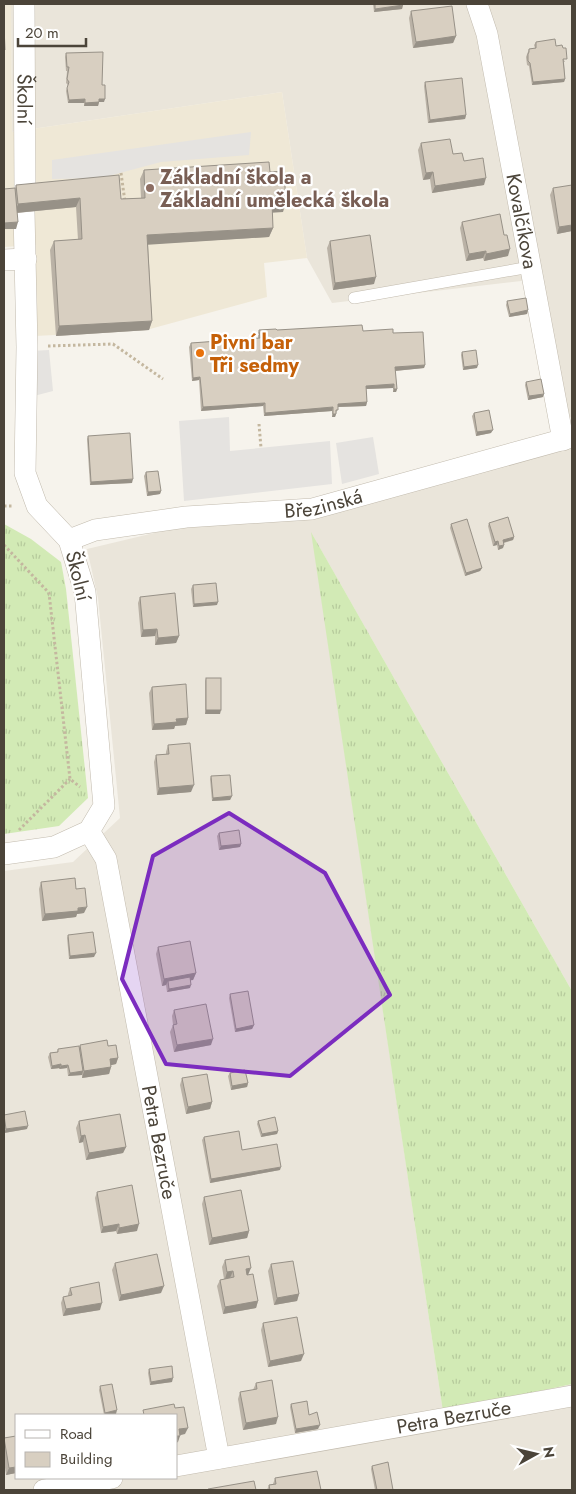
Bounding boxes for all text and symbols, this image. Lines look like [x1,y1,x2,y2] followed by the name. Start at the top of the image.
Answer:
[18,15,85,47] scale bar
[25,22,59,44] text: 20 m
[10,74,39,125] street label: Školní
[160,163,389,215] place label: Základní škola a Základní umělecká škola
[499,171,545,271] street label: Kovalčíkova
[144,182,156,194] marker: Základní škola a Základní umělecká škola
[210,328,300,380] place label: Pivní bar Tři sedmy
[194,347,206,359] marker: Pivní bar Tři sedmy
[283,481,366,525] street label: Březinská
[58,548,98,605] street label: Školní
[134,1083,184,1202] street label: Petra Bezruče
[394,1393,513,1441] street label: Petra Bezruče
[15,1414,178,1479] legend
[60,1423,92,1445] text: Road
[511,1429,561,1479] north arrow
[538,1445,560,1459] text: N
[60,1448,112,1470] text: Building

